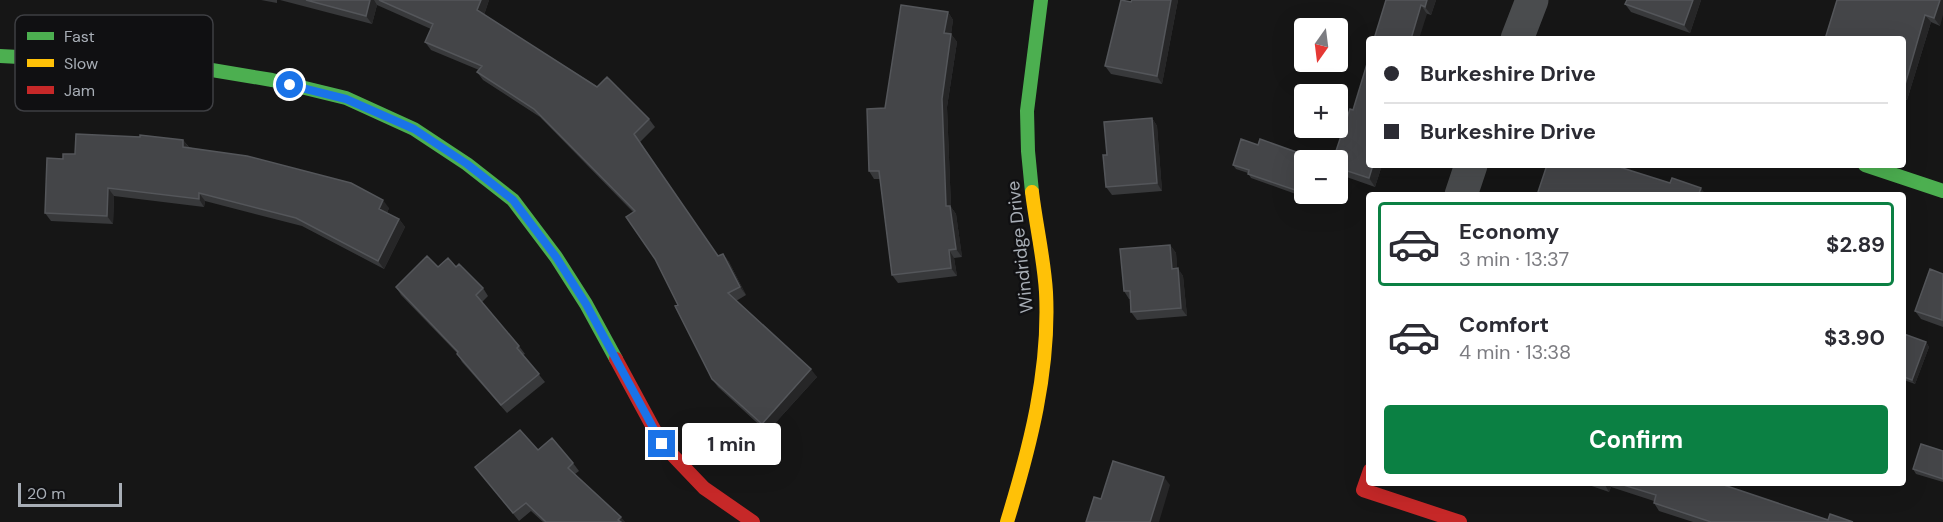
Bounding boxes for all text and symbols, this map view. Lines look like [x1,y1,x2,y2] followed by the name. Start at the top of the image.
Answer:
[15,15,213,111] legend
[1294,18,1348,72] north arrow
[1294,18,1348,204] map controls
[64,26,95,47] text: Fast
[64,53,98,74] text: Slow
[1420,59,1596,88] text: Burkeshire Drive
[276,71,303,98] route start
[64,80,95,101] text: Jam
[1294,84,1348,138] button: +
[1420,117,1596,146] text: Burkeshire Drive
[1294,150,1348,204] button: −
[1001,180,1039,314] street label: Windridge Drive
[1387,217,1441,271] icon: car
[1459,217,1559,246] text: Economy
[1826,230,1885,259] text: $2.89
[1459,246,1569,272] text: 3 min · 13:37
[1387,310,1441,364] icon: car
[1459,310,1549,339] text: Comfort
[1824,323,1885,352] text: $3.90
[1459,339,1571,365] text: 4 min · 13:38
[1384,405,1888,474] button: Confirm
[683,423,782,465] callout: 1 min
[648,430,675,457] route end
[707,431,756,457] text: 1 min
[18,480,122,508] scale bar
[27,483,66,504] text: 20 m

